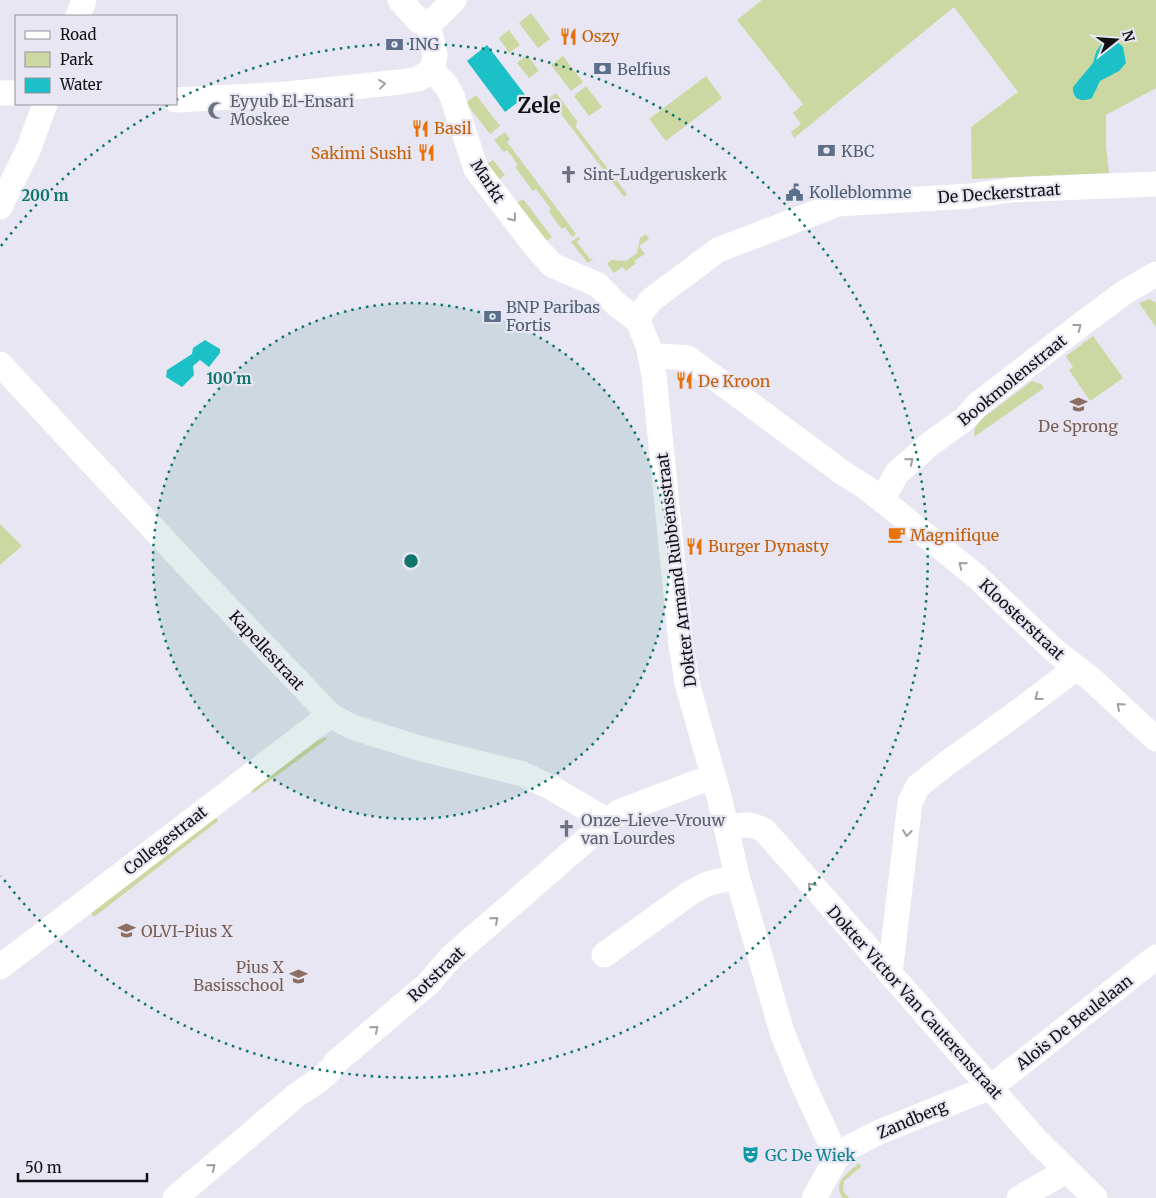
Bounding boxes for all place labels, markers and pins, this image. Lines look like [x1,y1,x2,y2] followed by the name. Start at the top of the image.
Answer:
[558,26,578,46] restaurant icon: Oszy
[582,26,620,46] place label: Oszy
[385,34,405,54] bank icon: ING
[409,34,439,54] place label: ING
[593,59,613,79] bank icon: Belfius
[617,59,671,79] place label: Belfius
[230,91,354,129] place label: Eyyub El-Ensari Moskee
[206,100,226,120] mosque icon: Eyyub El-Ensari Moskee
[410,118,430,138] restaurant icon: Basil
[434,118,472,138] place label: Basil
[817,141,837,161] bank icon: KBC
[841,141,874,161] place label: KBC
[311,143,412,163] place label: Sakimi Sushi
[416,143,436,163] restaurant icon: Sakimi Sushi
[559,164,579,184] church icon: Sint-Ludgeruskerk
[583,164,728,184] place label: Sint-Ludgeruskerk
[785,182,805,202] public building icon: Kolleblomme
[809,182,911,202] place label: Kolleblomme
[506,297,600,335] place label: BNP Paribas Fortis
[482,306,502,326] bank icon: BNP Paribas Fortis
[674,371,694,391] restaurant icon: De Kroon
[698,371,771,391] place label: De Kroon
[1068,394,1088,414] school or university icon: De Sprong
[1038,416,1118,436] place label: De Sprong
[886,525,906,545] cafe icon: Magnifique
[910,525,999,545] place label: Magnifique
[684,536,704,556] restaurant icon: Burger Dynasty
[708,536,829,556] place label: Burger Dynasty
[402,552,420,570] centre of rings
[580,810,725,848] place label: Onze-Lieve-Vrouw van Lourdes
[557,819,577,839] church icon: Onze-Lieve-Vrouw van Lourdes
[117,921,137,941] school or university icon: OLVI-Pius X
[141,921,233,941] place label: OLVI-Pius X
[193,957,285,995] place label: Pius X Basisschool
[288,966,308,986] school or university icon: Pius X Basisschool
[741,1145,761,1165] theatre icon: GC De Wiek
[765,1145,856,1165] place label: GC De Wiek

